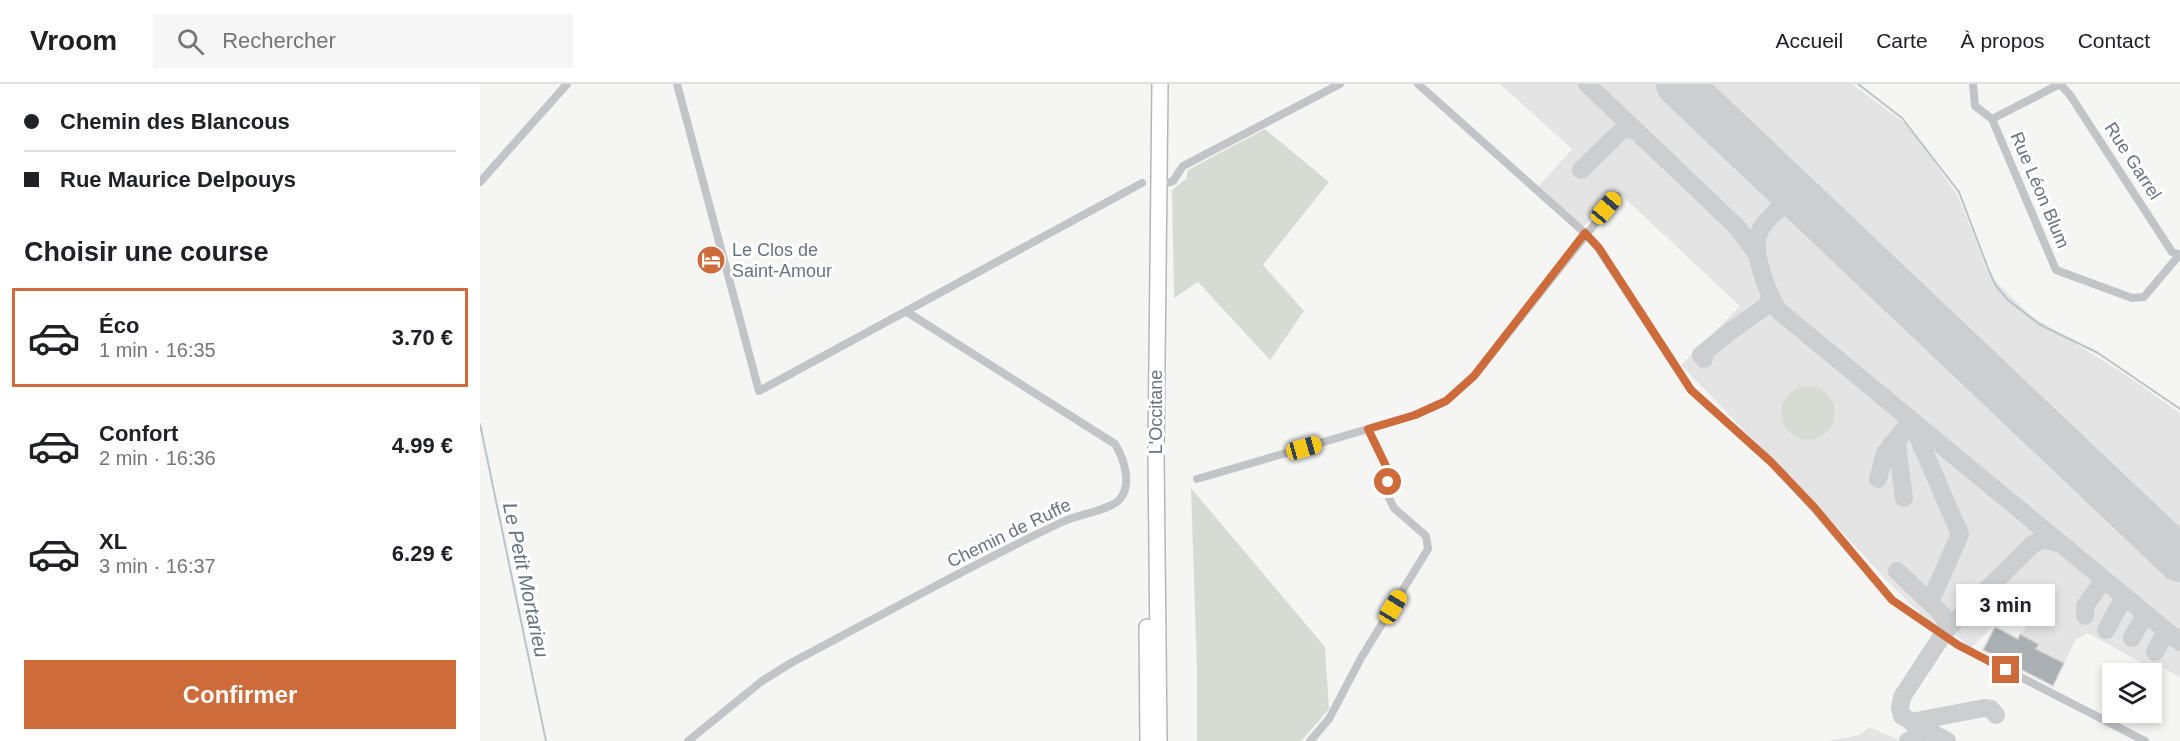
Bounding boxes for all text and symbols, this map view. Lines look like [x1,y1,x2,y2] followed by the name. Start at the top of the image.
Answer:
[153,14,573,68] search box
[30,25,117,56] text: Vroom
[174,25,207,58] icon: search
[222,28,336,53] text: Rechercher
[1776,29,1843,52] text: Accueil
[1876,29,1928,52] text: Carte
[1961,29,2045,52] text: À propos
[2078,29,2150,52] text: Contact
[60,109,290,134] text: Chemin des Blancous
[2101,119,2165,203] street label: Rue Garrel
[2007,129,2073,251] street label: Rue Léon Blum
[60,167,296,192] text: Rue Maurice Delpouys
[1588,188,1624,228] car
[24,237,269,267] text: Choisir une course
[732,240,832,281] place label: Le Clos de Saint-Amour
[695,244,727,276] hotel icon: Le Clos de Saint-Amour
[27,311,81,365] icon: car
[99,313,139,338] text: Éco
[392,325,453,350] text: 3.70 €
[99,339,216,361] text: 1 min · 16:35
[1146,370,1166,454] street label: L'Occitane
[27,419,81,473] icon: car
[99,421,178,446] text: Confort
[392,433,453,458] text: 4.99 €
[1284,434,1324,462] car
[99,447,216,469] text: 2 min · 16:36
[1374,468,1401,495] route start
[944,494,1074,572] street label: Chemin de Ruffe
[499,501,553,659] water label: Le Petit Mortarieu
[27,527,81,581] icon: car
[99,529,127,554] text: XL
[392,541,453,566] text: 6.29 €
[99,555,216,577] text: 3 min · 16:37
[1956,583,2056,625] callout: 3 min
[1376,587,1410,627] car
[1979,594,2032,616] text: 3 min
[1992,656,2019,683] route end
[24,660,456,729] button: Confirmer
[2102,663,2162,723] map controls
[2102,663,2162,723] button: layers

